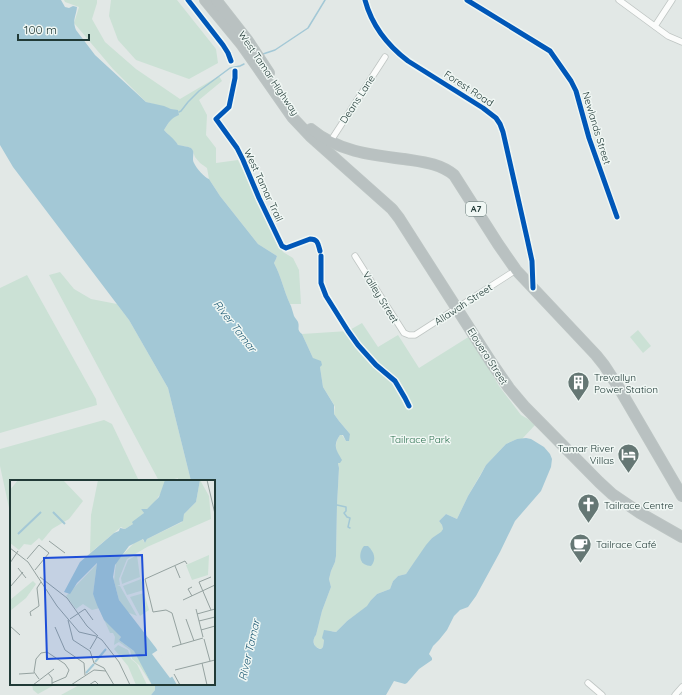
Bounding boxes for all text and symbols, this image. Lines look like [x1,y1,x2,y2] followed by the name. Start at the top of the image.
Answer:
[18,16,89,42] scale bar
[24,22,57,37] text: 100 m
[235,28,302,118] street label: West Tamar Highway
[442,68,496,109] street label: Forest Road
[337,72,378,126] street label: Deans Lane
[579,90,614,167] street label: Newlands Street
[241,147,286,224] street label: West Tamar Trail
[466,202,486,216] road number: A7
[360,269,402,326] street label: Valley Street
[432,281,495,328] street label: Allawah Street
[210,297,261,356] water label: River Tamar
[464,325,511,388] street label: Elouera Street
[566,370,592,403] building icon: Trevallyn Power Station
[594,371,658,396] place label: Trevallyn Power Station
[390,433,450,446] park label: Tailrace Park
[616,441,642,474] hotel icon: Tamar River Villas
[558,442,614,467] place label: Tamar River Villas
[10,480,215,685] inset map
[575,492,601,525] church icon: Tailrace Centre
[604,499,674,512] place label: Tailrace Centre
[567,531,593,564] cafe icon: Tailrace Café
[596,538,657,551] place label: Tailrace Café
[235,616,263,682] water label: River Tamar

